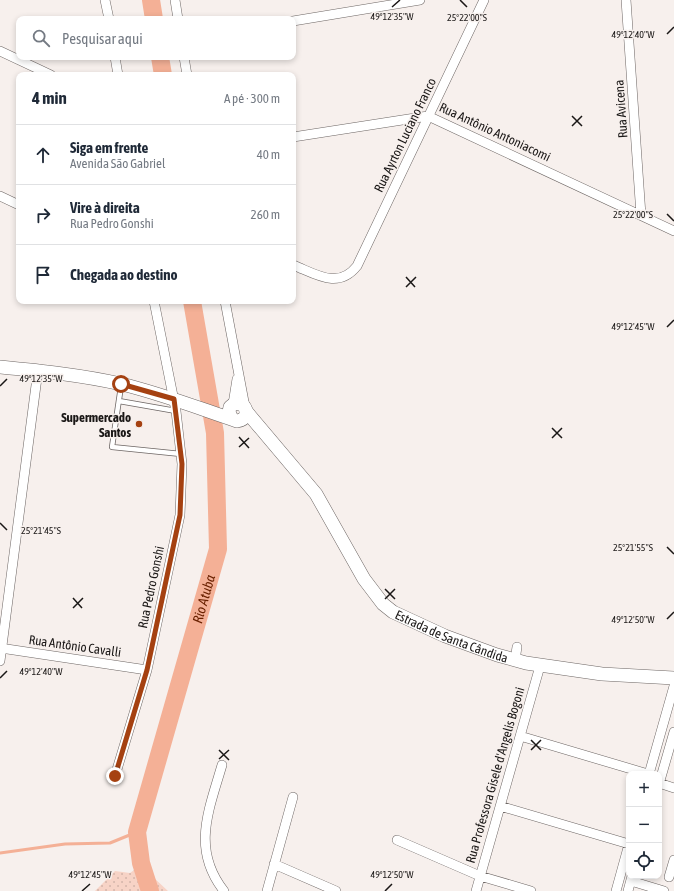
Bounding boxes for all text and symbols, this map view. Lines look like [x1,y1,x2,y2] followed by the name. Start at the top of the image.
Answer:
[370,11,414,22] text: 49°12'35"W
[447,12,487,23] text: 25°22'00"S
[16,16,296,60] search box
[30,27,52,49] icon: search
[611,29,655,40] text: 49°12'40"W
[62,30,143,47] text: Pesquisar aqui
[371,76,439,194] street label: Rua Ayrton Luciano Franco
[611,79,631,139] street label: Rua Avicena
[32,88,67,108] text: 4 min
[224,91,280,106] text: A pé · 300 m
[437,100,553,164] street label: Rua Antônio Antoniacomi
[70,139,148,156] text: Siga em frente
[32,144,54,166] icon: ahead
[257,147,280,162] text: 40 m
[70,156,165,171] text: Avenida São Gabriel
[70,199,140,216] text: Vire à direita
[32,204,54,226] icon: right
[251,207,280,222] text: 260 m
[613,209,653,220] text: 25°22'00"S
[70,216,154,231] text: Rua Pedro Gonshi
[32,264,54,286] icon: arrive
[70,266,178,283] text: Chegada ao destino
[611,321,655,332] text: 49°12'45"W
[19,373,63,384] text: 49°12'35"W
[112,375,130,393] route start
[61,410,131,440] place label: Supermercado Santos
[134,419,144,429] marker: Supermercado Santos
[21,525,61,536] text: 25°21'45"S
[613,542,653,553] text: 25°21'55"S
[135,544,167,630] street label: Rua Pedro Gonshi
[189,573,218,625] water label: Rio Atuba
[393,607,510,665] street label: Estrada de Santa Cândida
[611,614,655,625] text: 49°12'50"W
[28,632,122,660] street label: Rua Antônio Cavalli
[19,666,63,677] text: 49°12'40"W
[463,685,527,865] street label: Rua Professora Gisele d'Angelis Bogoni
[106,767,124,785] route end
[626,771,662,879] map controls
[626,771,662,807] button: +
[626,807,662,843] button: −
[626,843,662,879] button: locate
[68,869,112,880] text: 49°12'45"W
[370,869,414,880] text: 49°12'50"W

